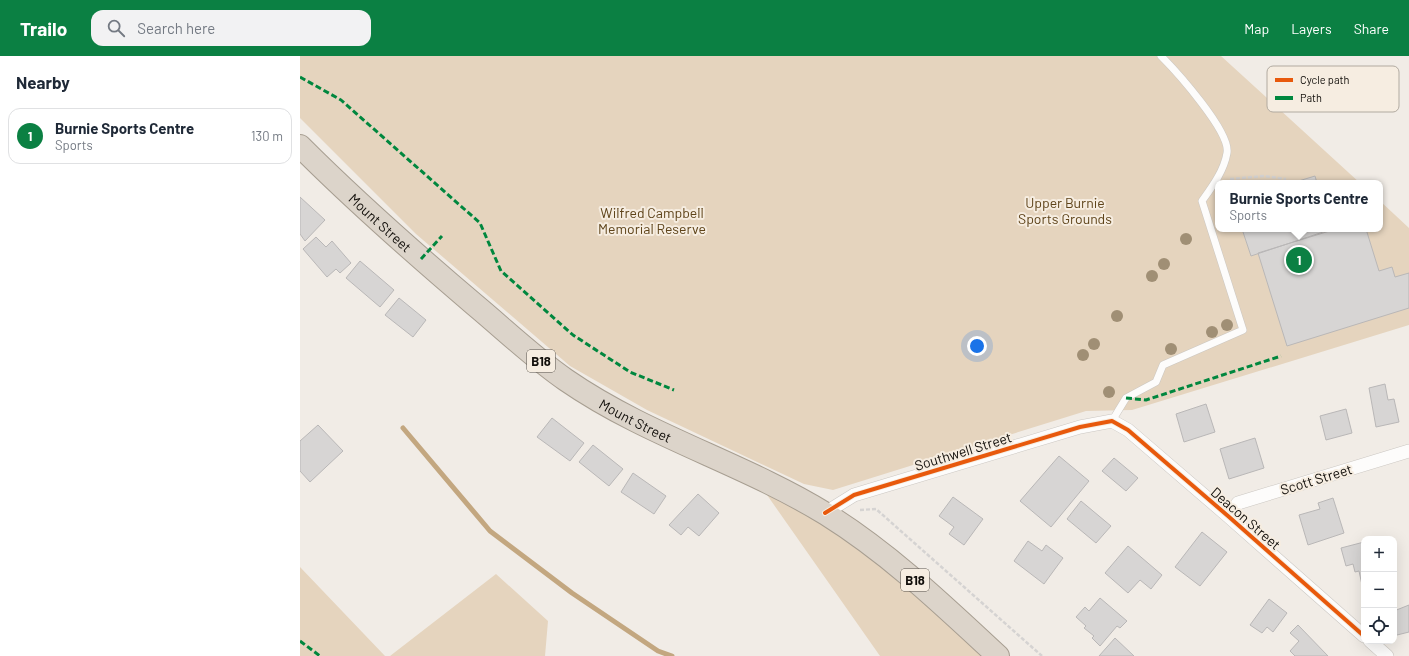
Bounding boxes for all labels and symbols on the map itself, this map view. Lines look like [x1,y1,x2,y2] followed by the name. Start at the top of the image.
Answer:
[1267,66,1399,112] legend
[1300,73,1350,86] text: Cycle path
[1300,91,1322,104] text: Path
[346,189,416,255] street label: Mount Street
[1018,194,1112,227] park label: Upper Burnie Sports Grounds
[598,204,706,237] park label: Wilfred Campbell Memorial Reserve
[1286,245,1312,275] pin: 1
[967,336,987,356] your location
[527,350,555,372] road number: B18
[597,395,675,445] street label: Mount Street
[912,428,1014,474] street label: Southwell Street
[1278,460,1354,498] street label: Scott Street
[1208,483,1284,553] street label: Deacon Street
[901,569,929,591] road number: B18

